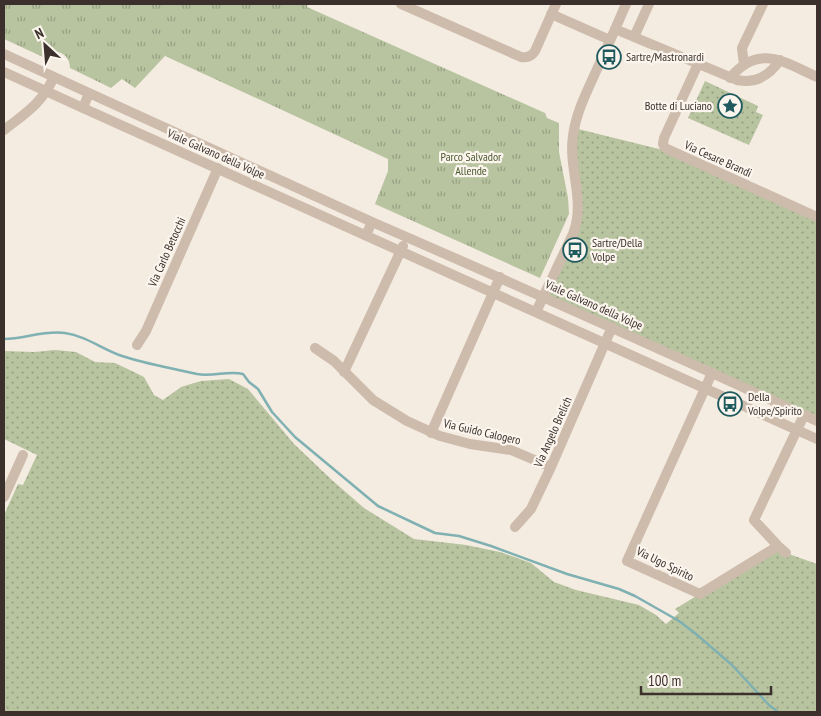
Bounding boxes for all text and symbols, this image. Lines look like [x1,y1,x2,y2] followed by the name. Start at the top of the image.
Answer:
[20,20,70,70] north arrow
[32,24,47,43] text: N
[596,44,622,70] bus stop icon: Sartre/Mastronardi
[626,49,704,64] place label: Sartre/Mastronardi
[717,93,743,119] place icon: Botte di Luciano
[645,98,712,113] place label: Botte di Luciano
[164,125,267,182] street label: Viale Galvano della Volpe
[681,137,754,180] street label: Via Cesare Brandi
[441,149,502,178] park label: Parco Salvador Allende
[144,215,189,290] street label: Via Carlo Betocchi
[591,235,642,264] place label: Sartre/Della Volpe
[562,237,588,263] bus stop icon: Sartre/Della Volpe
[542,276,645,333] street label: Viale Galvano della Volpe
[747,389,802,418] place label: Della Volpe/Spirito
[717,391,743,417] bus stop icon: Della Volpe/Spirito
[530,394,575,470] street label: Via Angelo Brelich
[441,415,522,448] street label: Via Guido Calogero
[633,543,696,584] street label: Via Ugo Spirito
[641,664,771,696] scale bar
[648,671,681,690] text: 100 m

